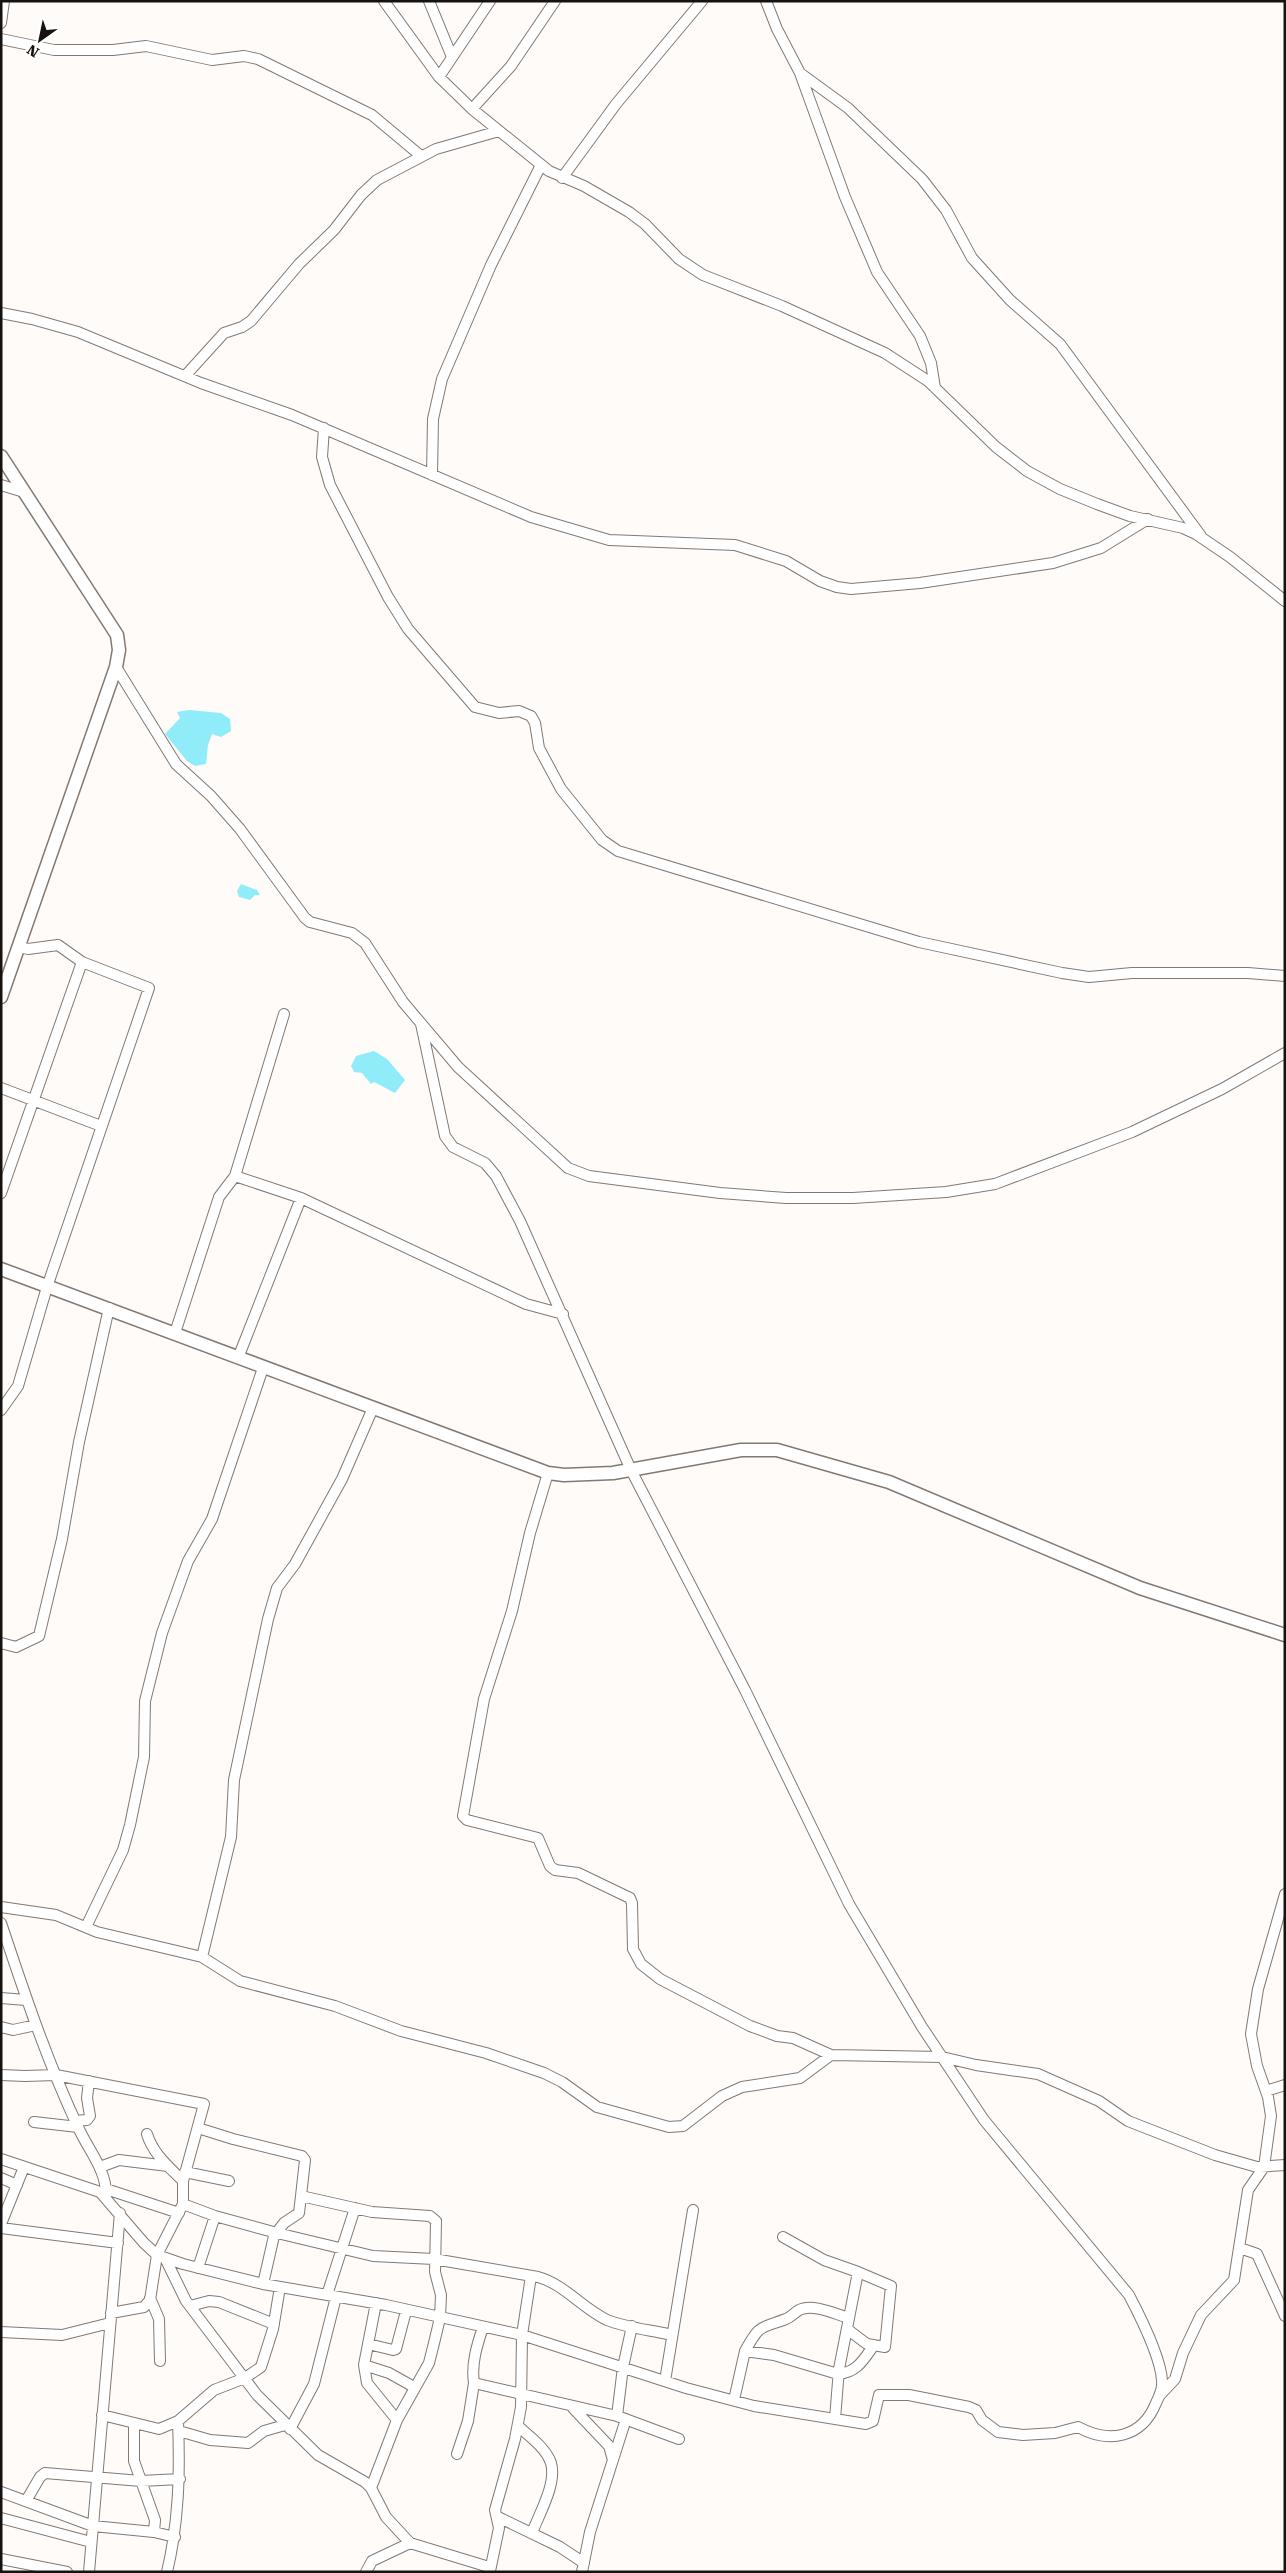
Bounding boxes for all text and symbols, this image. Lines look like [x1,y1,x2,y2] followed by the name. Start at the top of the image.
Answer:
[15,15,65,65] north arrow
[24,41,42,61] text: N

